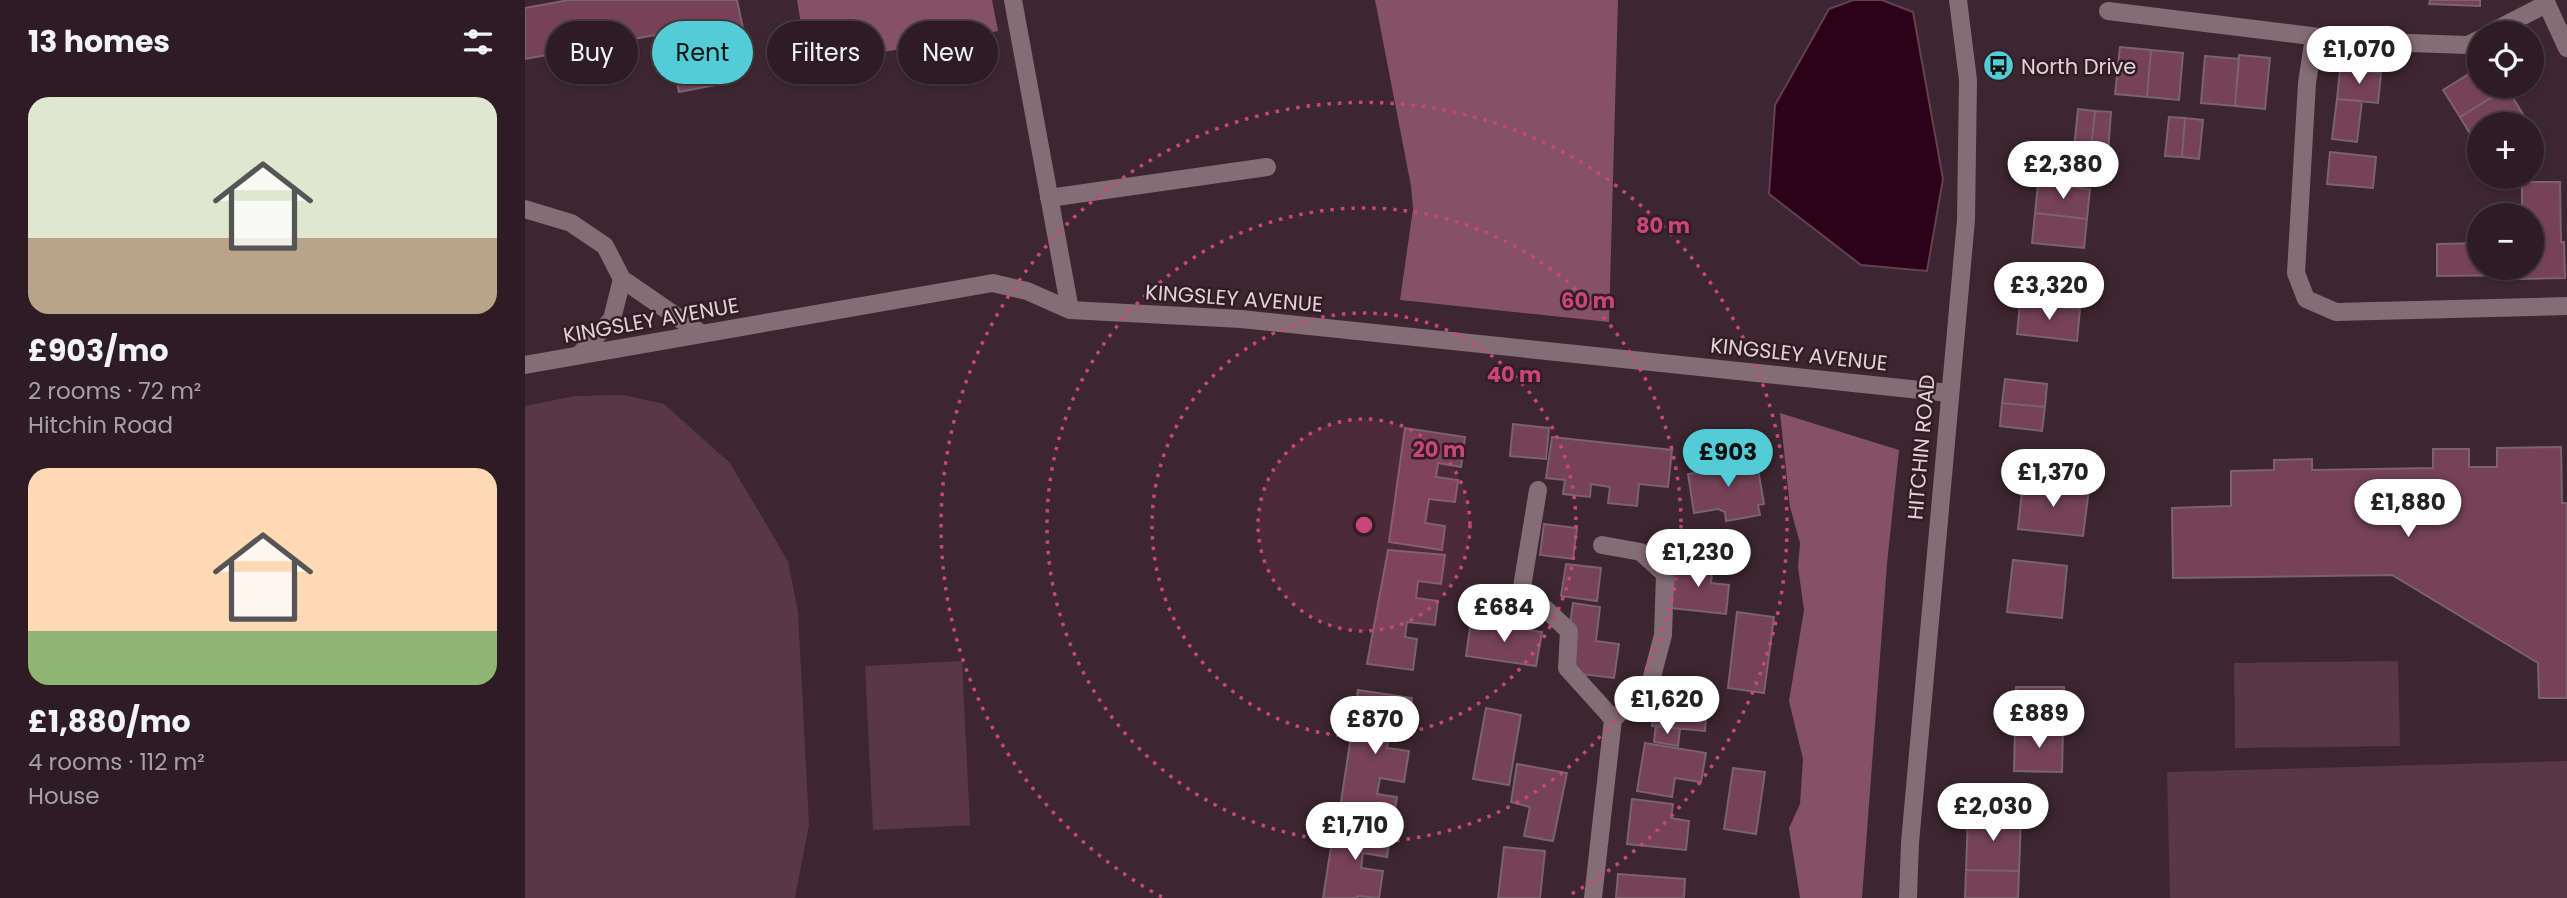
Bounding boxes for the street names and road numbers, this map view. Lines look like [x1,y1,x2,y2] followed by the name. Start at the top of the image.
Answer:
[1144,277,1324,319] street label: KINGSLEY AVENUE
[561,290,741,350] street label: KINGSLEY AVENUE
[1709,330,1889,378] street label: KINGSLEY AVENUE
[1900,373,1942,521] street label: HITCHIN ROAD

